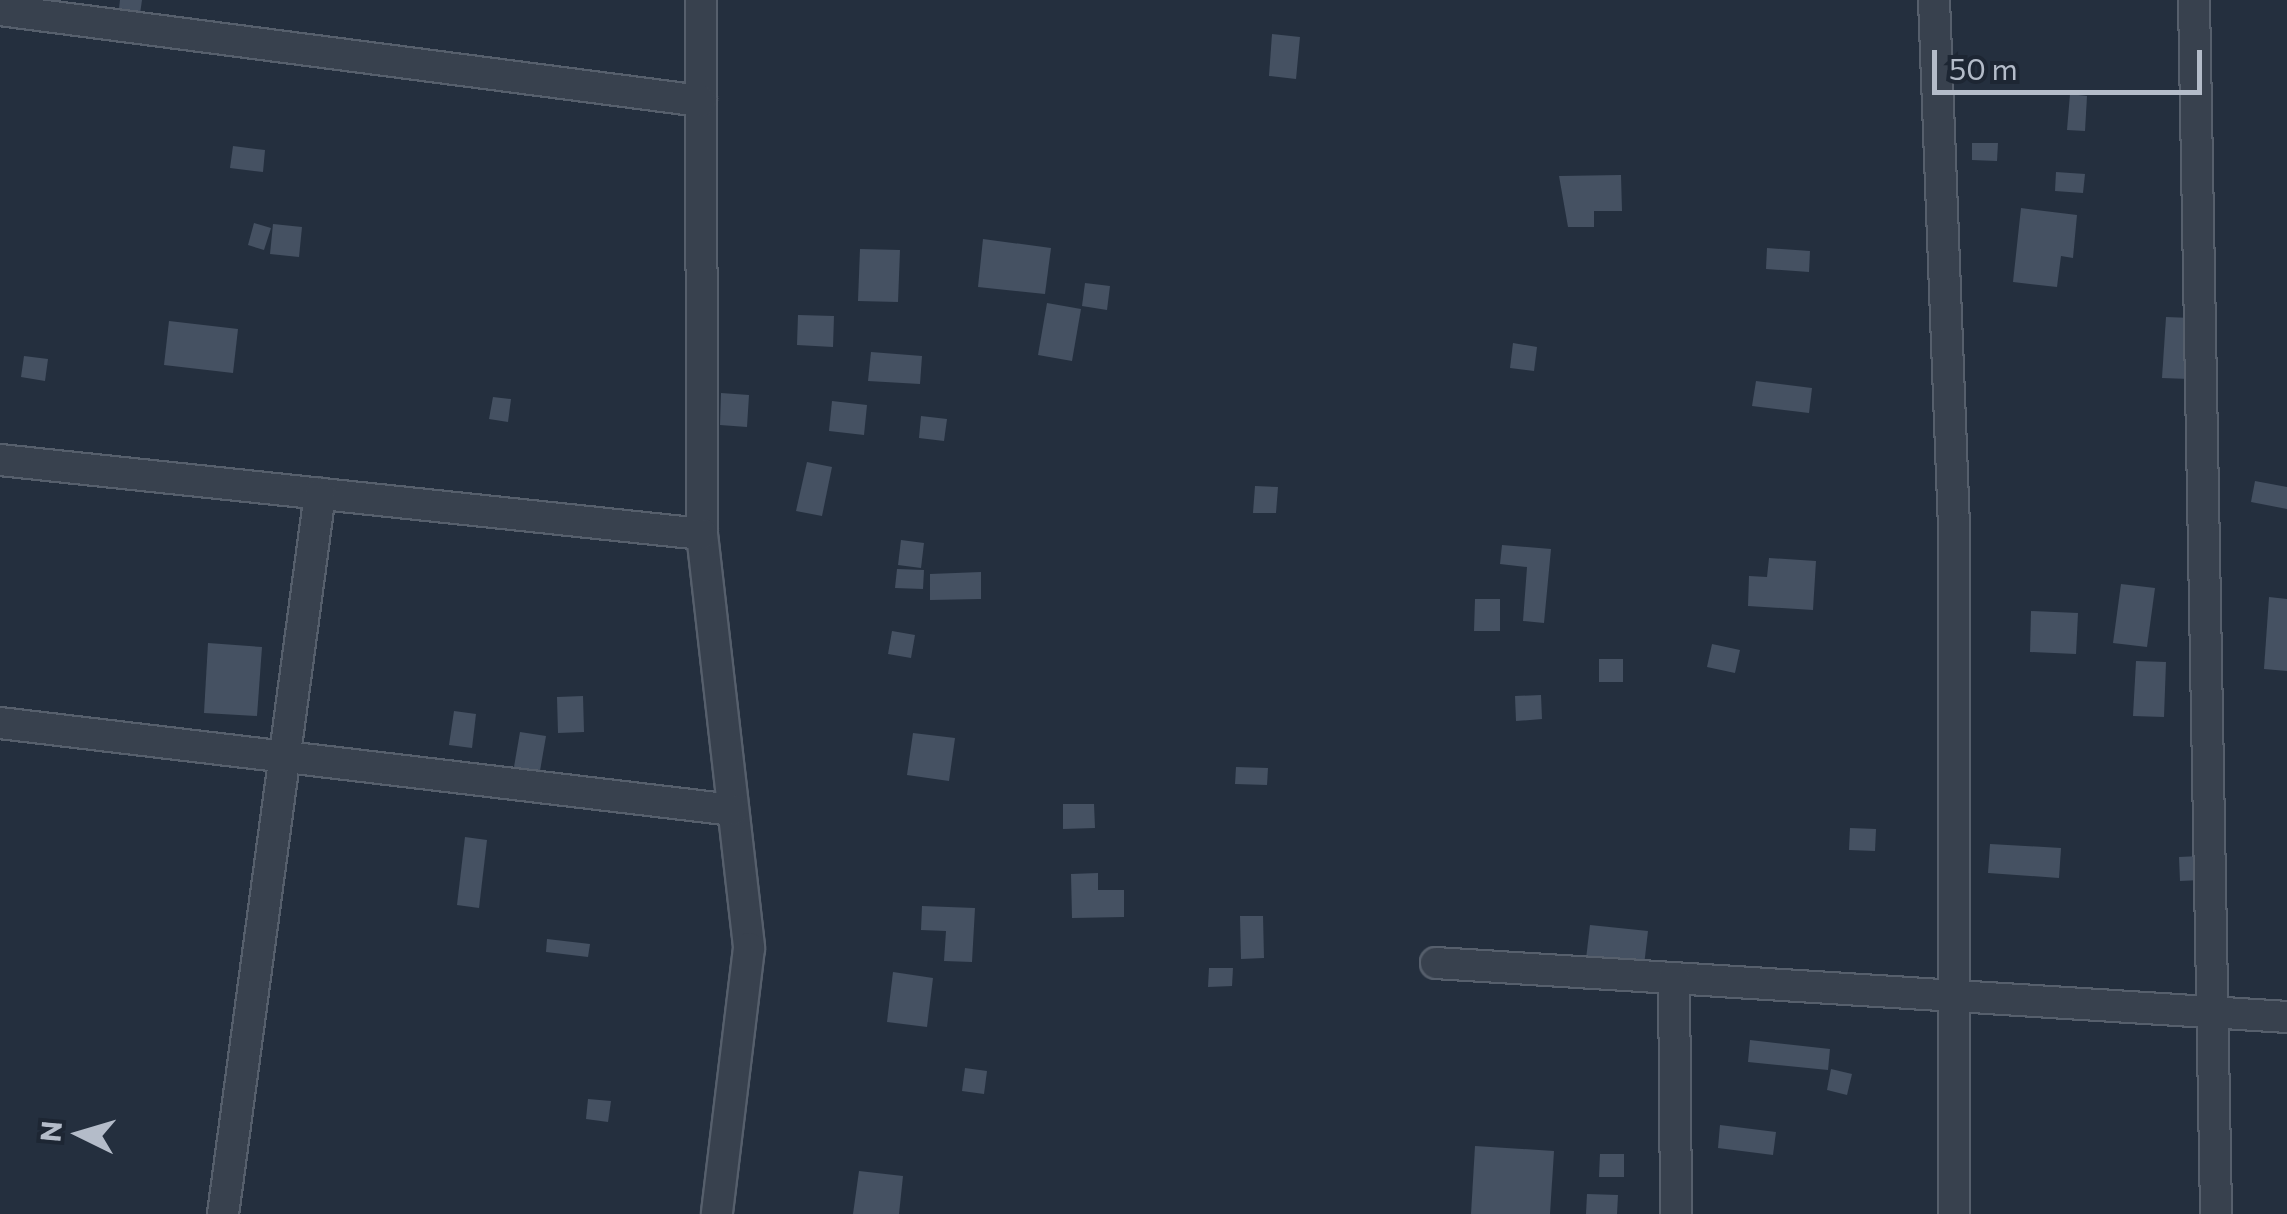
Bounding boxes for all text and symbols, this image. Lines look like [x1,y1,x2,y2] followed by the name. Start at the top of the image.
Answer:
[1937,30,2207,92] scale bar
[1949,49,2018,86] text: 50 m
[30,1084,130,1184] north arrow
[32,1119,68,1143] text: N

